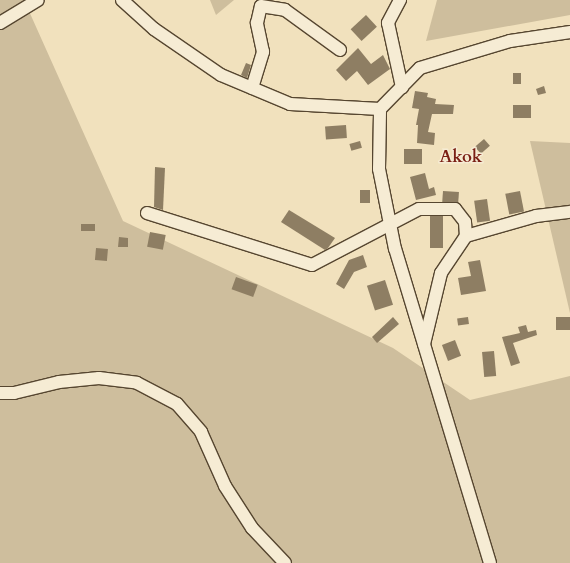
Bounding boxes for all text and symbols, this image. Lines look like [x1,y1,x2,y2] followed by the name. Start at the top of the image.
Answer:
[440,147,482,167] district label: Akok

